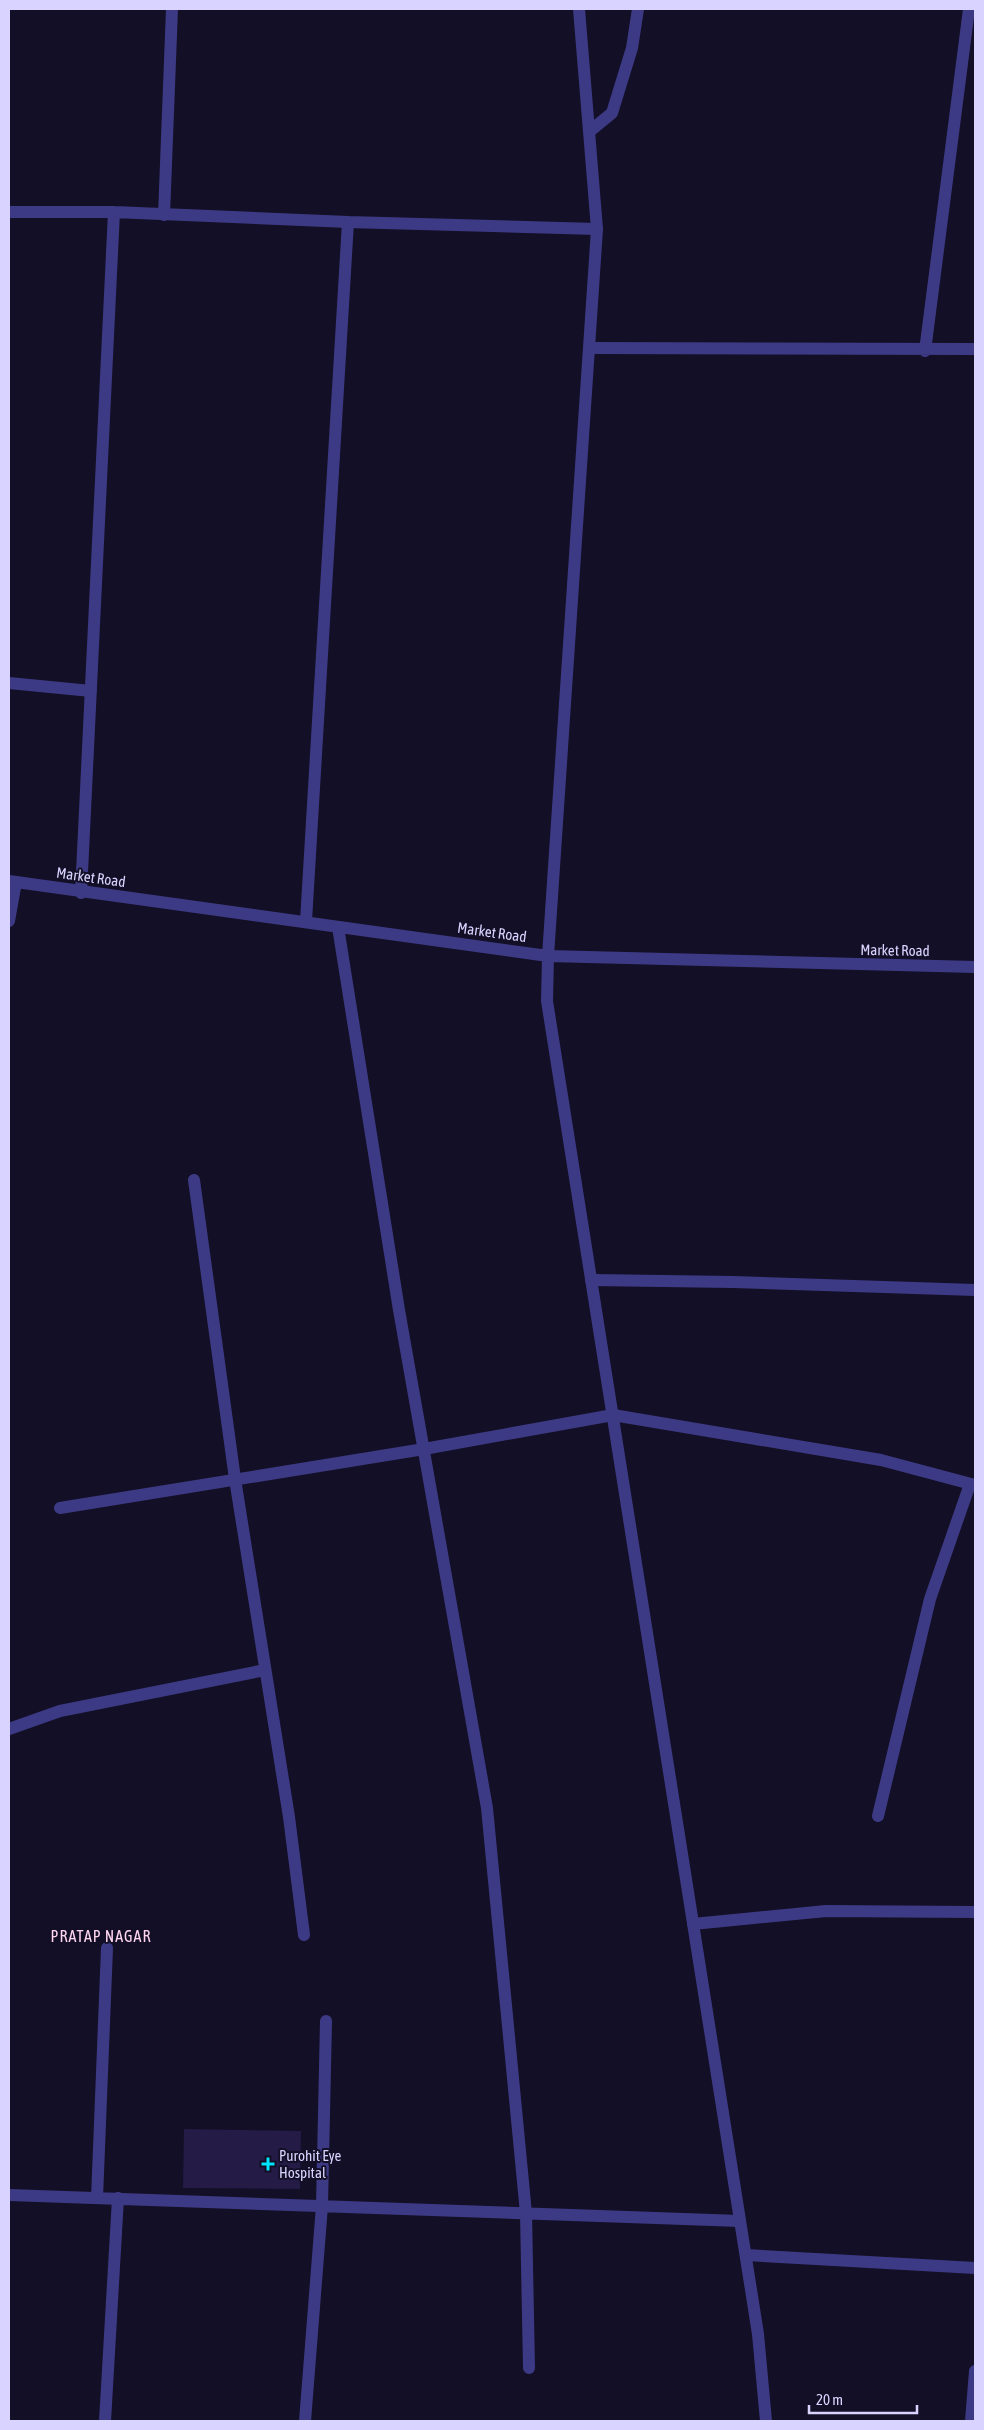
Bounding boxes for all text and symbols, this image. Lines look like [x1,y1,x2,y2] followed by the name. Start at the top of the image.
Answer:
[55,864,127,890] street label: Market Road
[456,919,528,945] street label: Market Road
[860,941,930,959] street label: Market Road
[51,1927,151,1945] district label: PRATAP NAGAR
[279,2147,342,2181] place label: Purohit Eye Hospital
[261,2157,275,2171] marker: Purohit Eye Hospital
[809,2382,916,2414] scale bar
[816,2391,843,2408] text: 20 m

